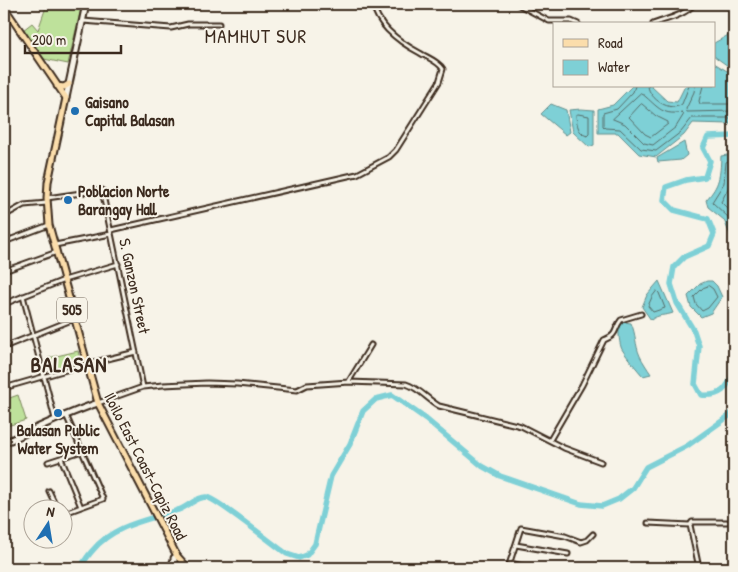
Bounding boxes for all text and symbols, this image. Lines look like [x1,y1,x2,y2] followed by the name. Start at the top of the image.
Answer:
[25,22,121,54] scale bar
[553,22,716,88] legend
[205,23,307,49] district label: MAMHUT SUR
[32,29,66,50] text: 200 m
[598,32,623,53] text: Road
[598,56,630,77] text: Water
[85,91,175,132] place label: Gaisano Capital Balasan
[69,105,81,117] marker: Gaisano Capital Balasan
[78,180,170,221] place label: Poblacion Norte Barangay Hall
[62,194,74,206] marker: Poblacion Norte Barangay Hall
[114,236,156,336] street label: S. Ganzon Street
[57,298,87,322] road number: 505
[30,350,108,379] district label: BALASAN
[99,388,193,544] street label: Iloilo East Coast-Capiz Road
[52,407,64,419] marker: Balasan Public Water System
[17,419,100,460] place label: Balasan Public Water System
[22,500,72,550] north arrow
[45,501,57,521] text: N

